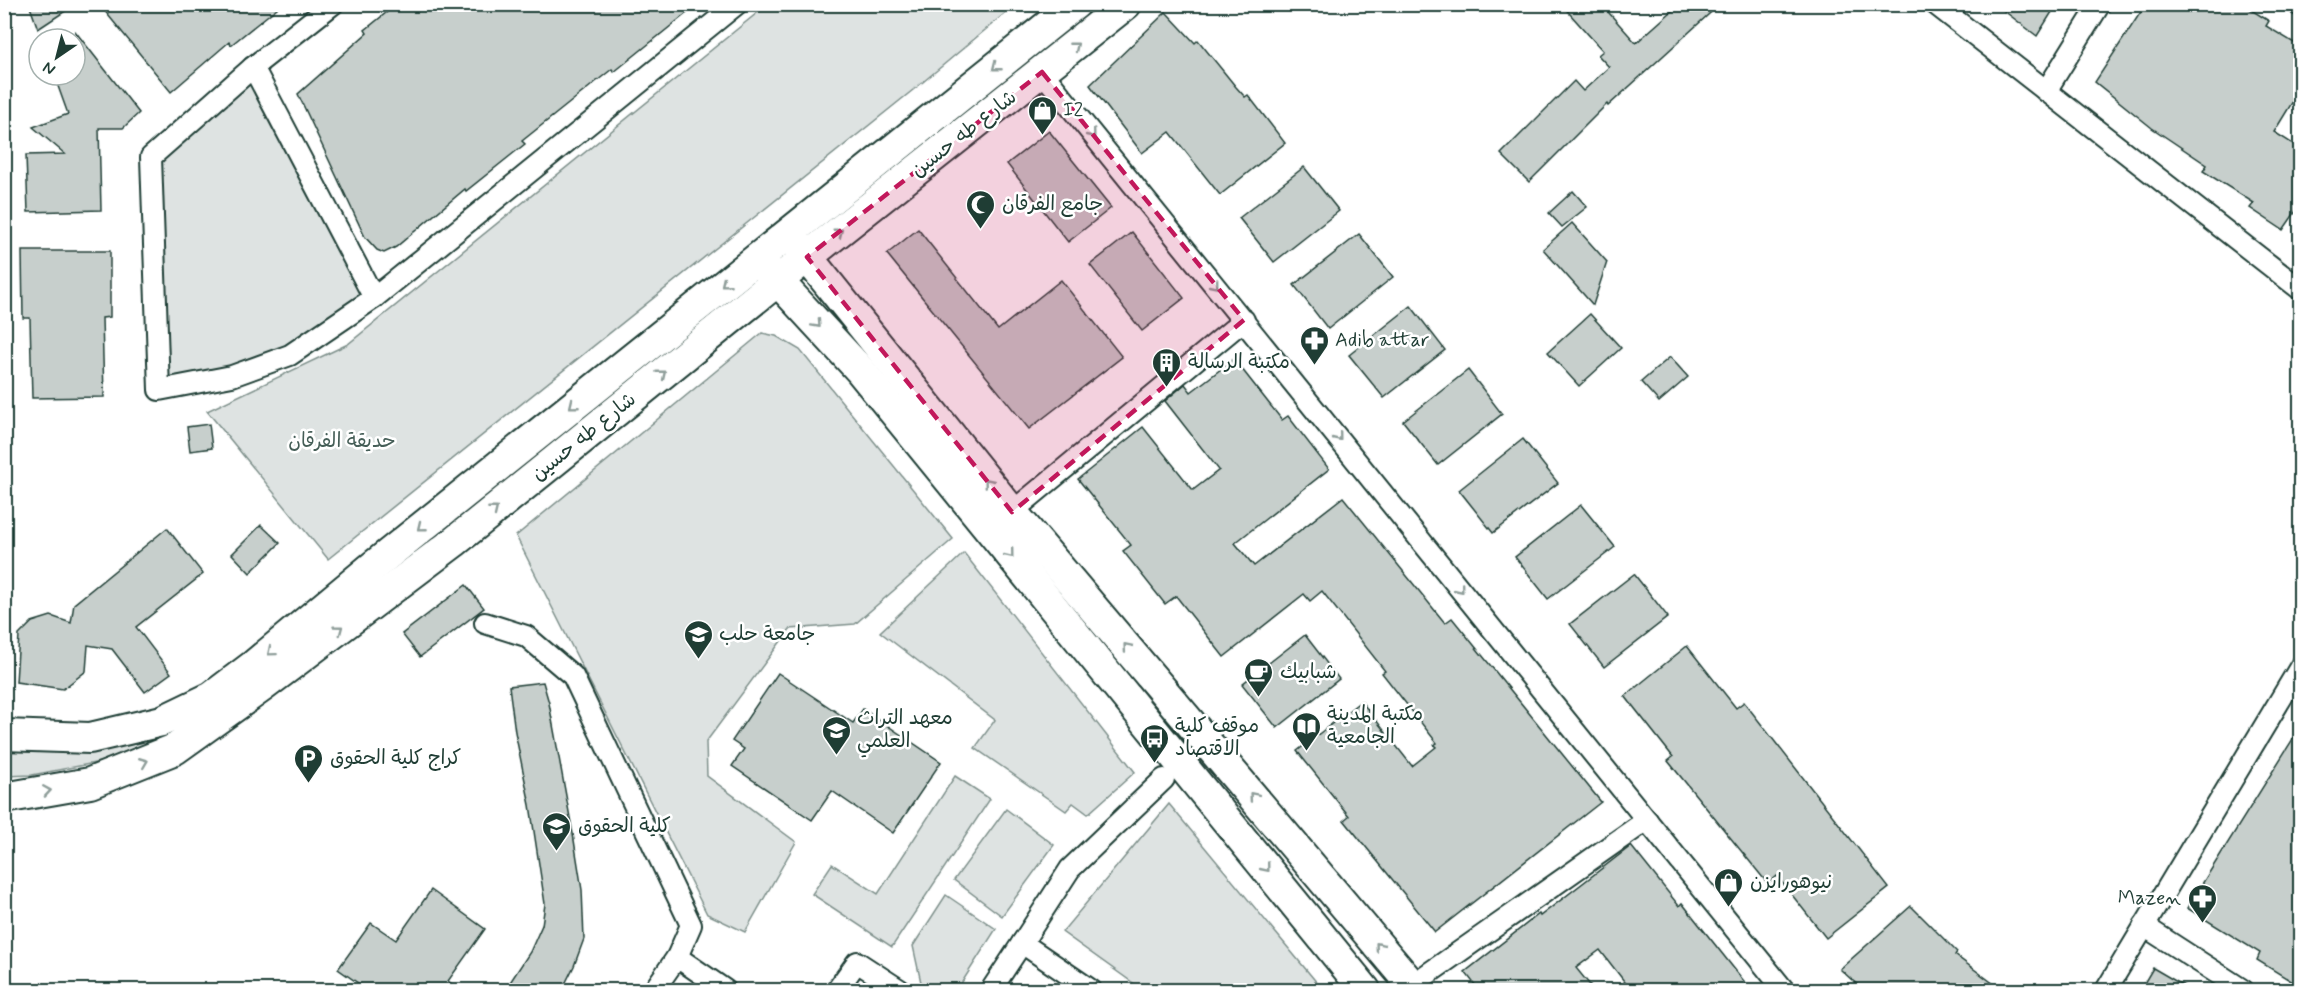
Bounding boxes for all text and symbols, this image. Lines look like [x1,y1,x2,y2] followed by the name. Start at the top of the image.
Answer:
[27,27,87,87] north arrow
[1068,42,1079,53] one-way arrow
[39,56,60,80] text: N
[992,60,1003,71] one-way arrow
[905,84,1023,184] street label: شارع طه حسين
[1026,94,1058,136] shop icon: I2
[1063,97,1084,124] place label: I2
[1085,127,1096,138] one-way arrow
[965,188,997,230] mosque icon: جامع الفرقان
[1002,191,1103,218] place label: جامع الفرقان
[832,228,843,239] one-way arrow
[721,276,732,287] one-way arrow
[1208,279,1219,290] one-way arrow
[810,317,821,328] one-way arrow
[1298,324,1330,366] pharmacy icon: Adib attar
[1335,327,1429,354] place label: Adib attar
[1151,346,1183,388] building icon: مكتبة الرسالة
[1188,349,1290,376] place label: مكتبة الرسالة
[655,371,666,382] one-way arrow
[526,386,642,488] street label: شارع طه حسين
[569,398,580,409] one-way arrow
[288,428,396,455] park label: حديقة الفرقان
[1330,430,1341,441] one-way arrow
[985,478,996,489] one-way arrow
[487,506,498,517] one-way arrow
[417,520,428,531] one-way arrow
[1003,547,1014,558] one-way arrow
[1453,582,1464,593] one-way arrow
[682,618,714,660] school or university icon: جامعة حلب
[719,621,815,648] place label: جامعة حلب
[332,625,343,636] one-way arrow
[1124,643,1135,654] one-way arrow
[267,644,278,655] one-way arrow
[1243,656,1275,698] cafe icon: شبابيك
[1280,659,1337,686] place label: شبابيك
[1327,701,1423,751] place label: مكتبة المدينة الجامعية
[857,705,953,758] place label: معهد التراث العلمي
[1290,710,1322,752] library icon: مكتبة المدينة الجامعية
[1175,713,1259,763] place label: موقف كلية الاقتصاد
[820,714,852,756] school or university icon: معهد التراث العلمي
[1138,722,1170,764] bus stop icon: موقف كلية الاقتصاد
[293,742,325,784] parking icon: كراج كلية الحقوق
[330,745,461,772] place label: كراج كلية الحقوق
[138,756,149,769] one-way arrow
[42,785,52,797] one-way arrow
[1250,792,1261,803] one-way arrow
[541,810,573,852] school or university icon: كلية الحقوق
[578,813,671,840] place label: كلية الحقوق
[1258,861,1269,872] one-way arrow
[1713,866,1745,908] shop icon: نيوهورايزن
[1750,869,1832,896] place label: نيوهورايزن
[2186,882,2218,924] pharmacy icon: Mazen
[2118,885,2181,912] place label: Mazen
[1375,941,1386,952] one-way arrow

